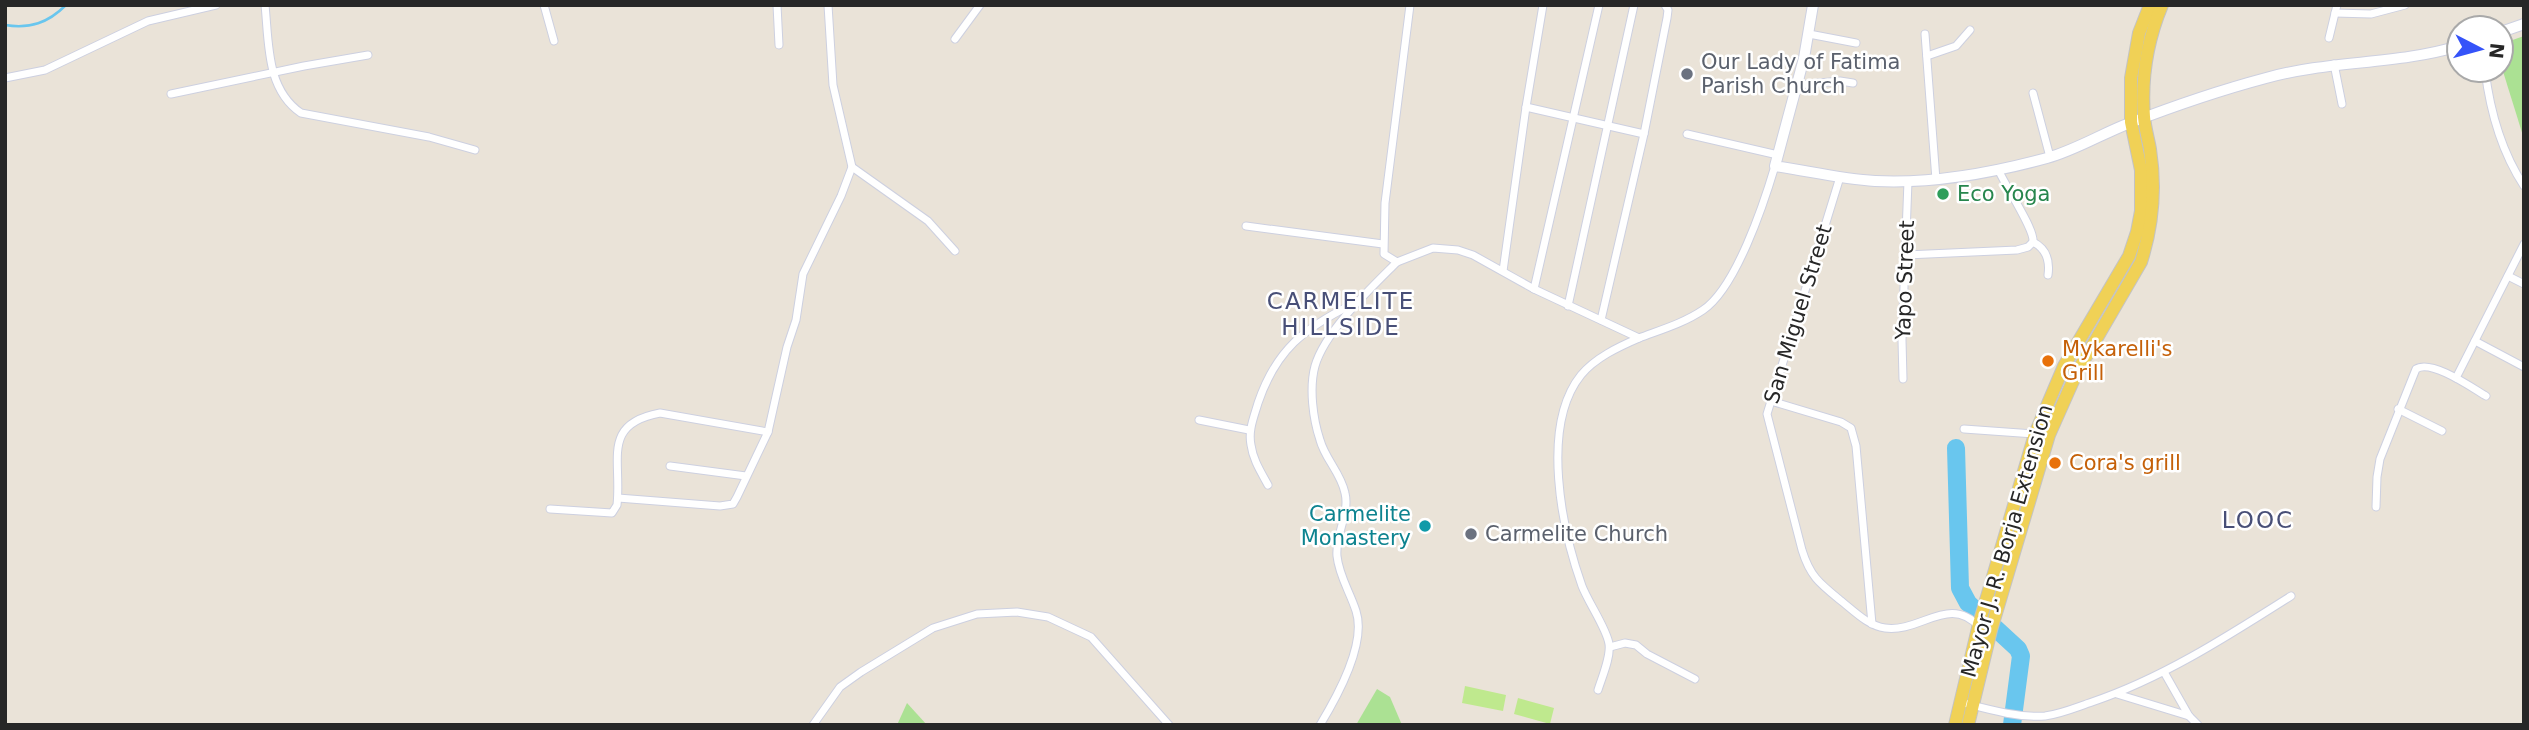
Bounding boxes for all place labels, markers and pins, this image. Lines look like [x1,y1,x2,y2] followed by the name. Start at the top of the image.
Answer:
[1701,50,1900,98] place label: Our Lady of Fatima Parish Church
[1679,66,1695,82] marker: Our Lady of Fatima Parish Church
[1957,182,2050,206] place label: Eco Yoga
[1935,186,1951,202] marker: Eco Yoga
[2062,337,2173,385] place label: Mykarelli's Grill
[2040,353,2056,369] marker: Mykarelli's Grill
[2069,451,2181,475] place label: Cora's grill
[2047,455,2063,471] marker: Cora's grill
[1301,502,1411,550] place label: Carmelite Monastery
[1417,518,1433,534] marker: Carmelite Monastery
[1485,522,1668,546] place label: Carmelite Church
[1463,526,1479,542] marker: Carmelite Church

